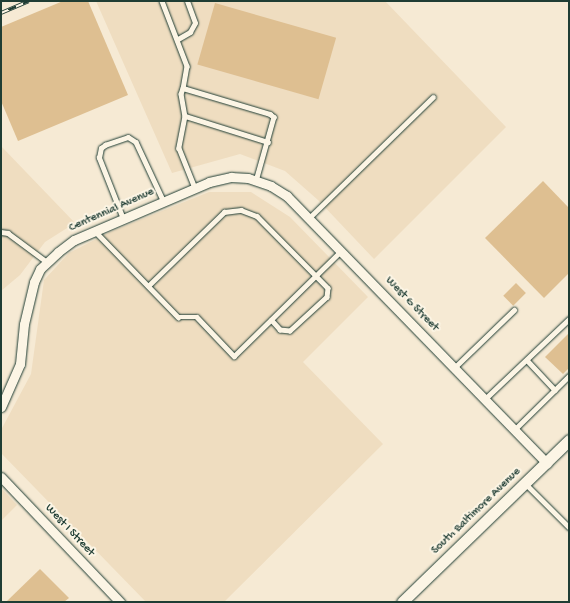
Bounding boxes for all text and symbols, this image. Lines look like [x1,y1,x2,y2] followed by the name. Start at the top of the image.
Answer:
[67,186,157,236] street label: Centennial Avenue
[381,274,441,336] street label: West G Street
[429,466,525,558] street label: South Baltimore Avenue
[41,502,97,560] street label: West I Street

